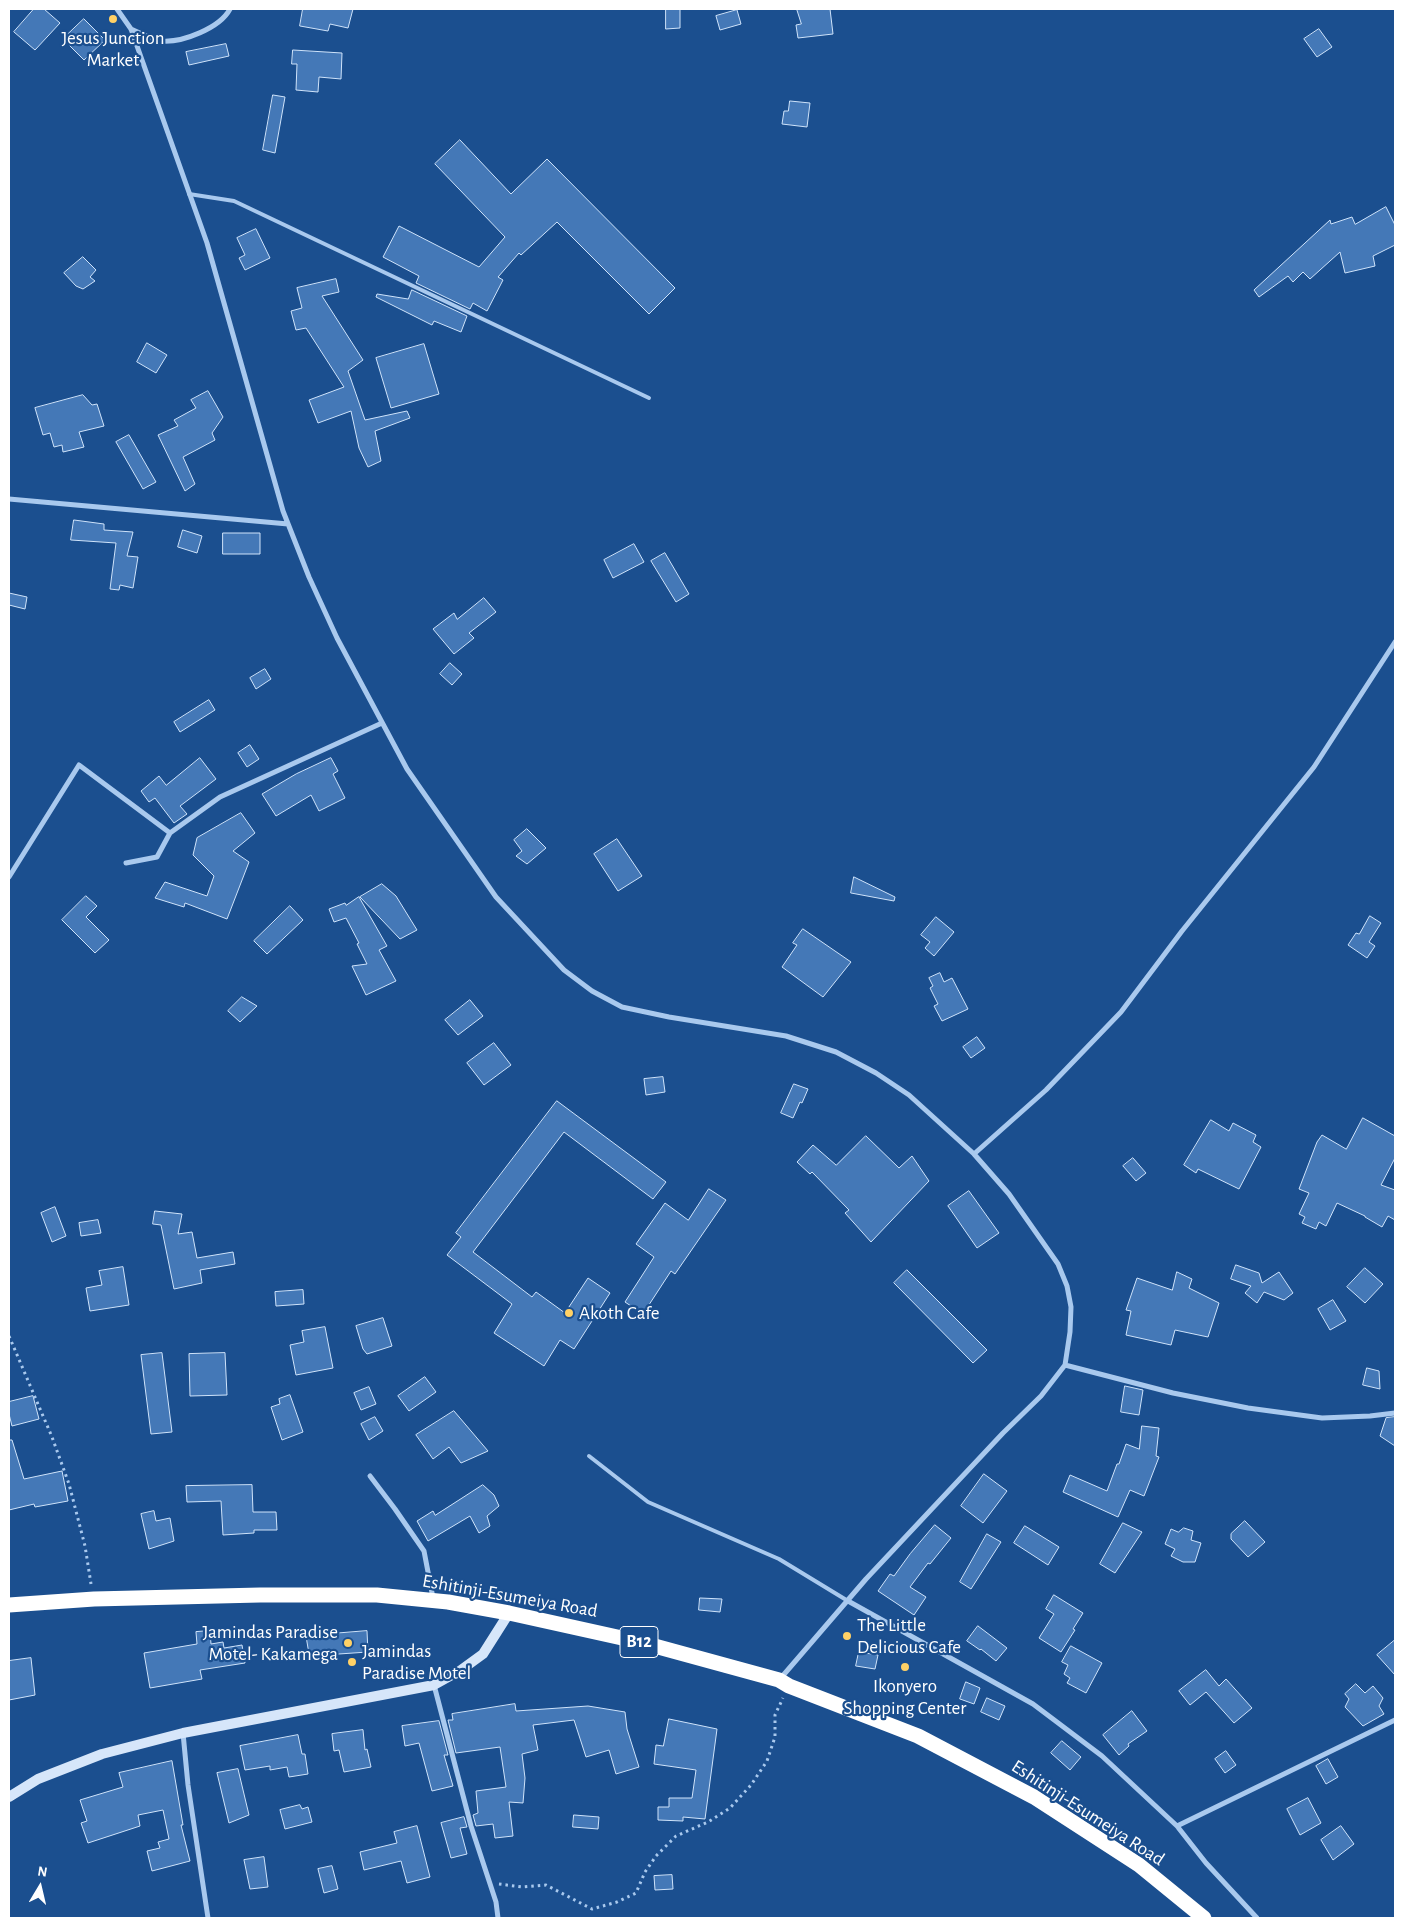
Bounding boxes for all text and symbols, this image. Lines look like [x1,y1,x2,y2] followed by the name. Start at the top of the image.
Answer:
[107,13,119,25] marker: Jesus Junction Market
[61,27,165,71] place label: Jesus Junction Market
[579,1302,659,1324] place label: Akoth Cafe
[563,1307,575,1319] marker: Akoth Cafe
[420,1569,600,1623] street label: Eshitinji-Esumeiya Road
[857,1614,961,1658] place label: The Little Delicious Cafe
[203,1621,338,1665] place label: Jamindas Paradise Motel- Kakamega
[620,1626,658,1658] road number: B12
[841,1630,853,1642] marker: The Little Delicious Cafe
[342,1637,354,1649] marker: Jamindas Paradise Motel- Kakamega
[362,1640,471,1684] place label: Jamindas Paradise Motel
[346,1656,358,1668] marker: Jamindas Paradise Motel
[899,1661,911,1673] marker: Ikonyero Shopping Center
[844,1675,966,1719] place label: Ikonyero Shopping Center
[1007,1755,1169,1871] street label: Eshitinji-Esumeiya Road
[15,1862,65,1912] north arrow
[36,1865,48,1880] text: N

